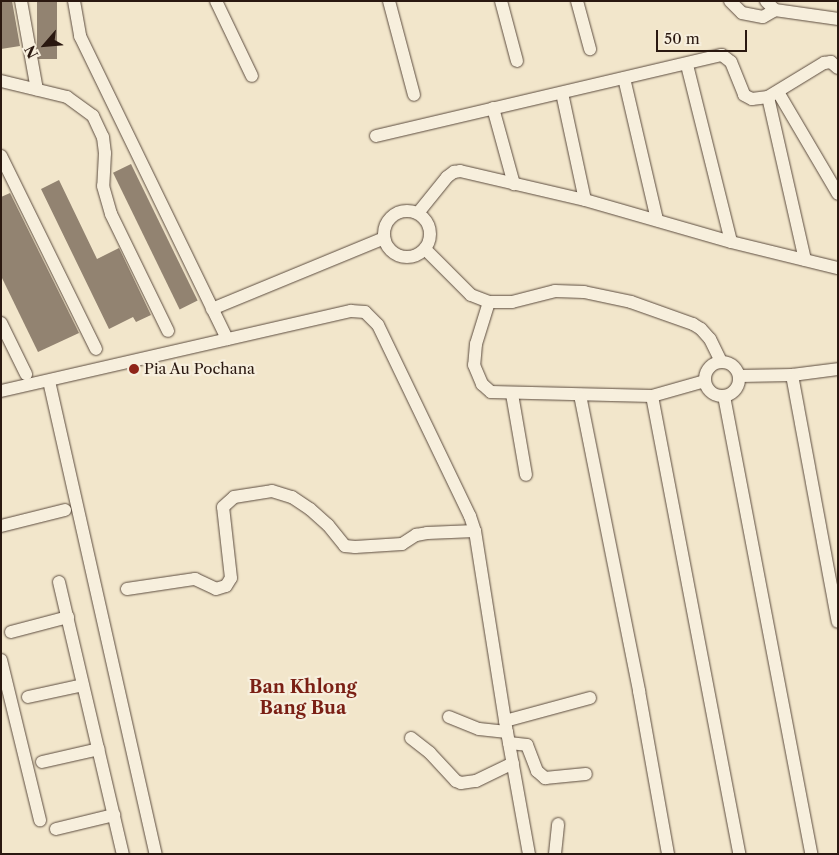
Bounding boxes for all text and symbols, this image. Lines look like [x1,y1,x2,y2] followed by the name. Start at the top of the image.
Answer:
[20,20,70,70] north arrow
[659,20,750,52] scale bar
[664,29,700,48] text: 50 m
[21,42,42,61] text: N
[144,360,256,378] place label: Pia Au Pochana
[128,363,140,375] marker: Pia Au Pochana
[249,677,357,720] district label: Ban Khlong Bang Bua

